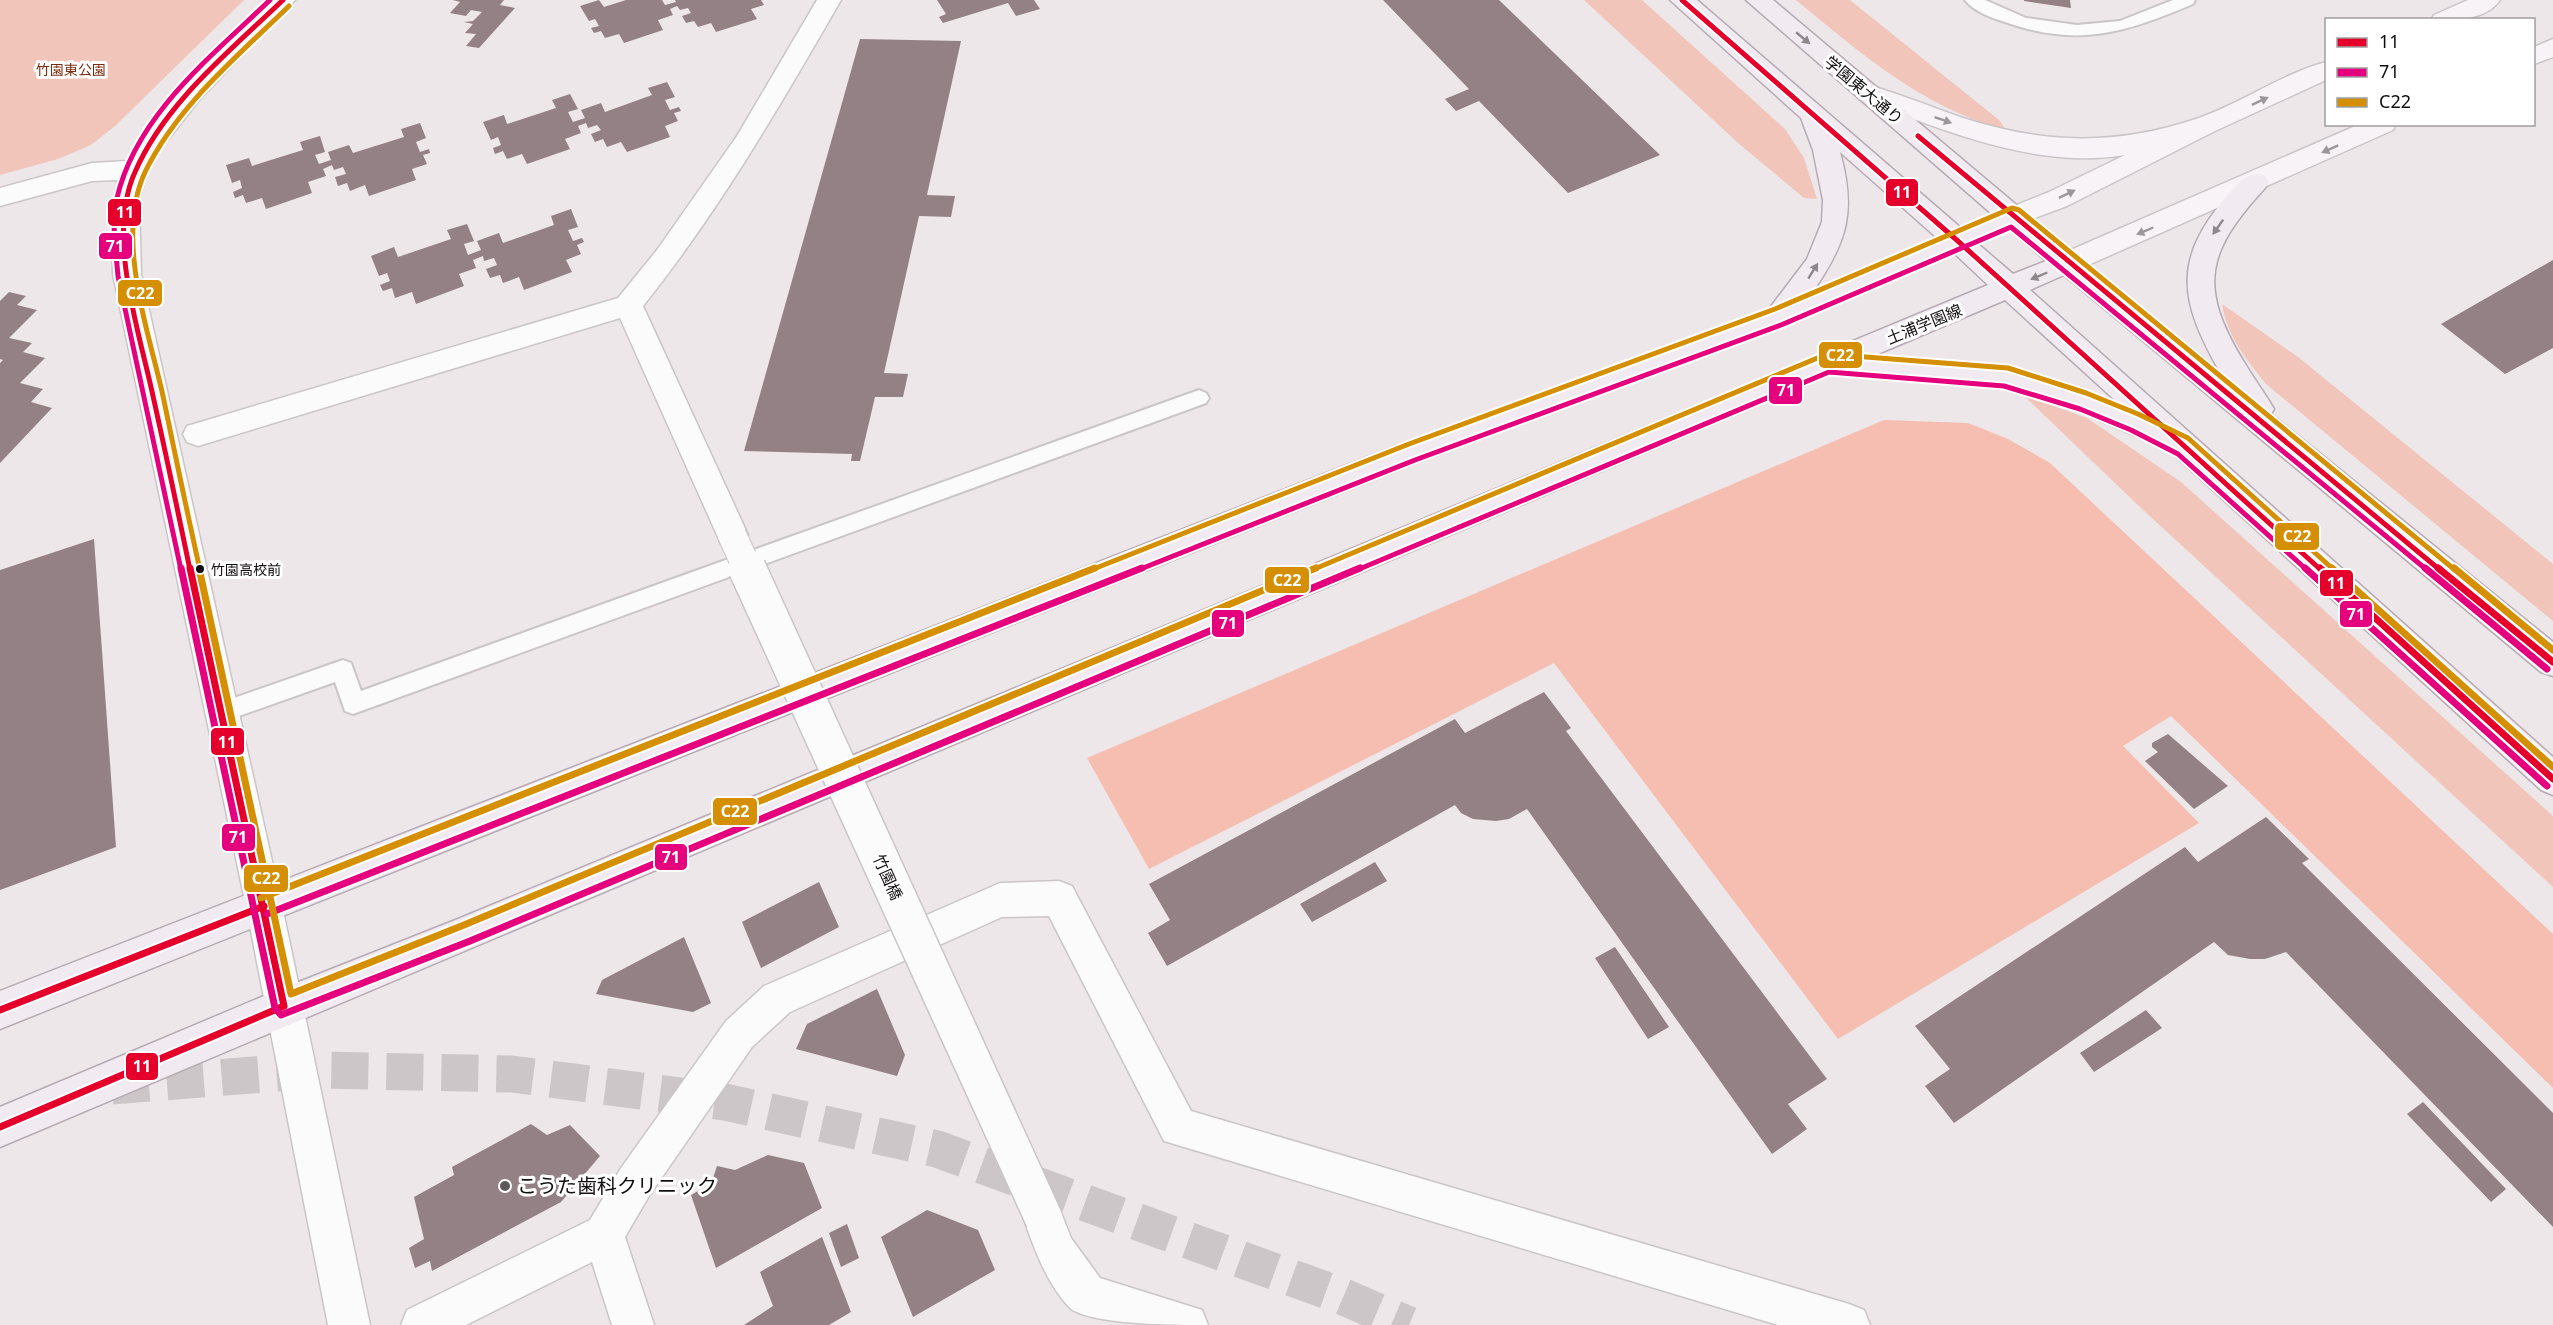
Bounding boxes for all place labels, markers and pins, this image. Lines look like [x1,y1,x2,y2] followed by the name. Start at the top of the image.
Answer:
[211,560,281,579] place label: 竹園高校前
[194,563,206,575] marker: 竹園高校前
[517,1172,717,1199] place label: こうた歯科クリニック
[498,1179,512,1193] marker: こうた歯科クリニック

